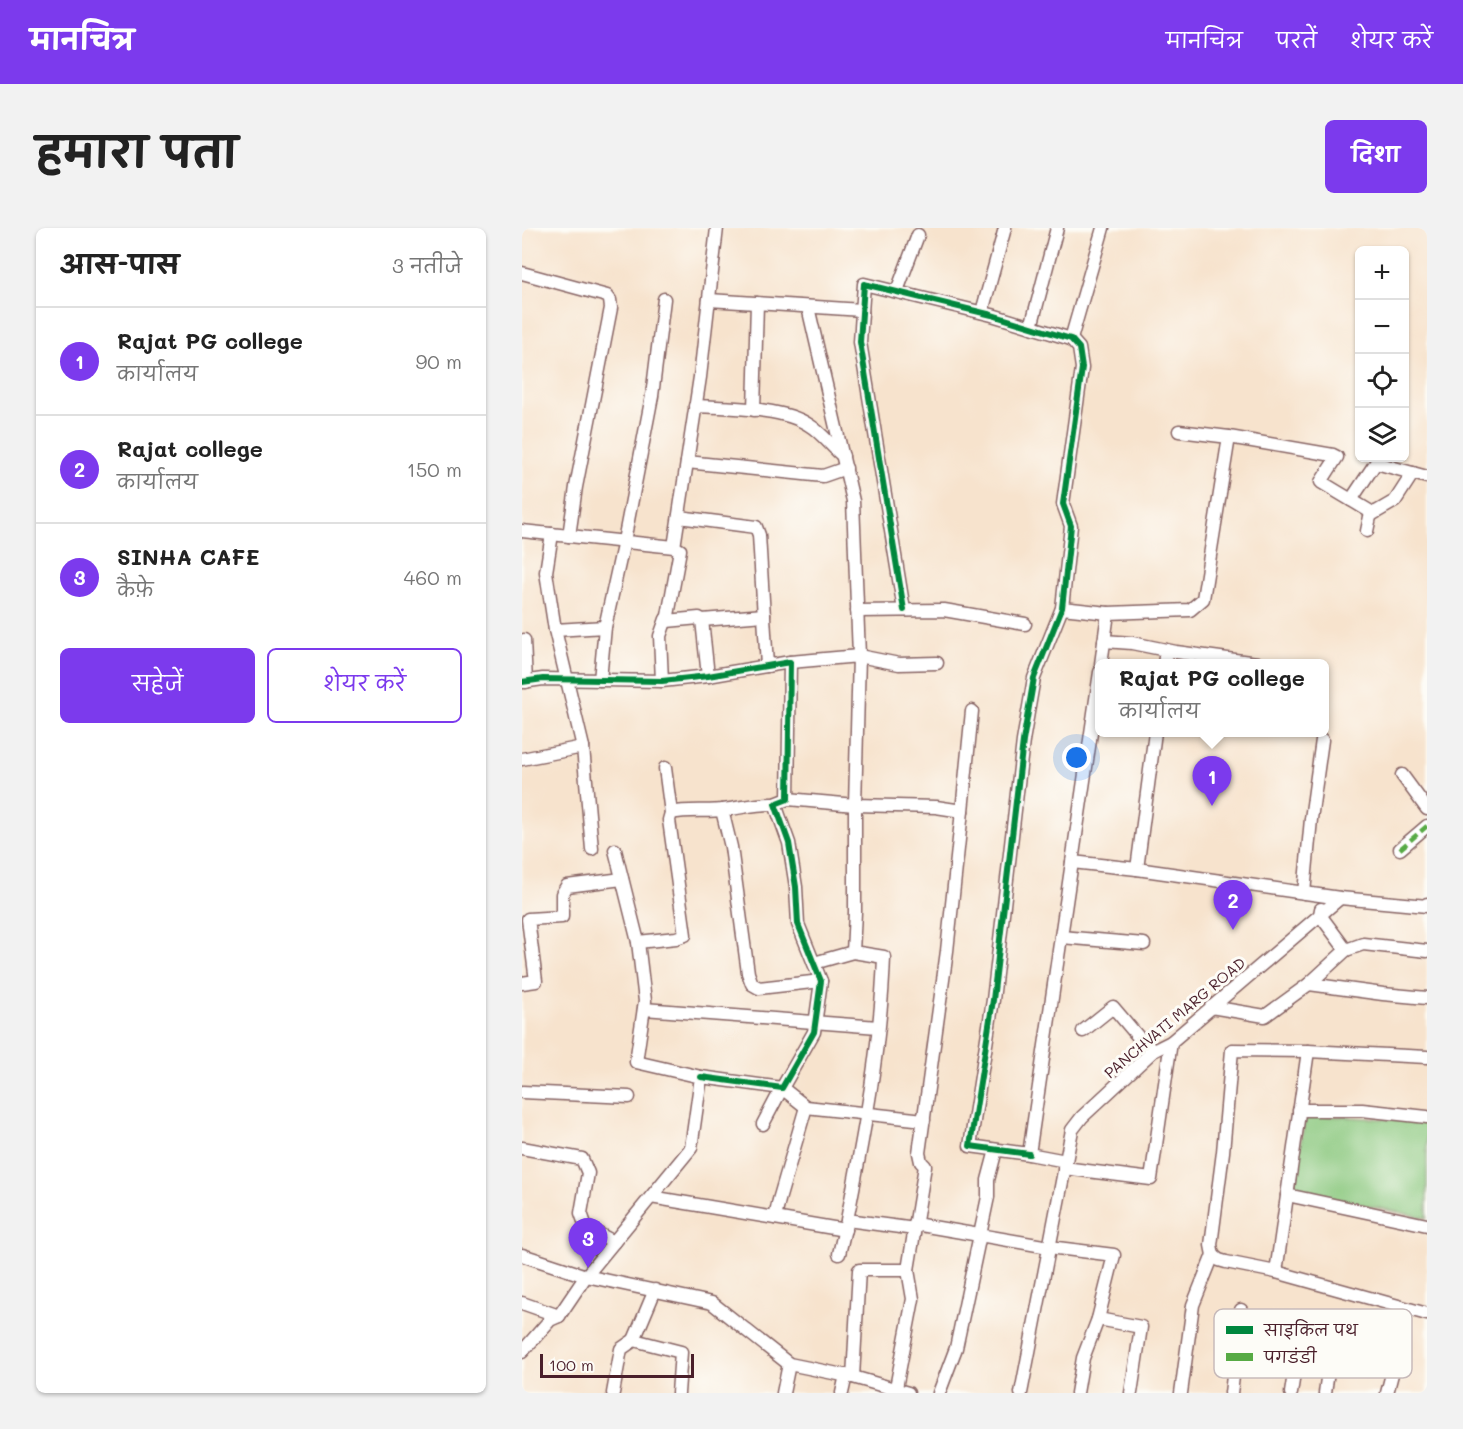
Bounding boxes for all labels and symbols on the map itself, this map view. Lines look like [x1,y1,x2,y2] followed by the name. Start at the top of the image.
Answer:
[1062,743,1091,772] your location
[1192,756,1232,806] pin: 1
[1214,880,1252,930] pin: 2
[1100,952,1249,1082] street label: PANCHVATI MARG ROAD
[568,1218,608,1268] pin: 3
[1214,1309,1412,1378] legend
[1263,1319,1359,1340] text: साइकिल पथ
[1263,1346,1318,1367] text: पगडंडी
[540,1351,694,1378] scale bar

